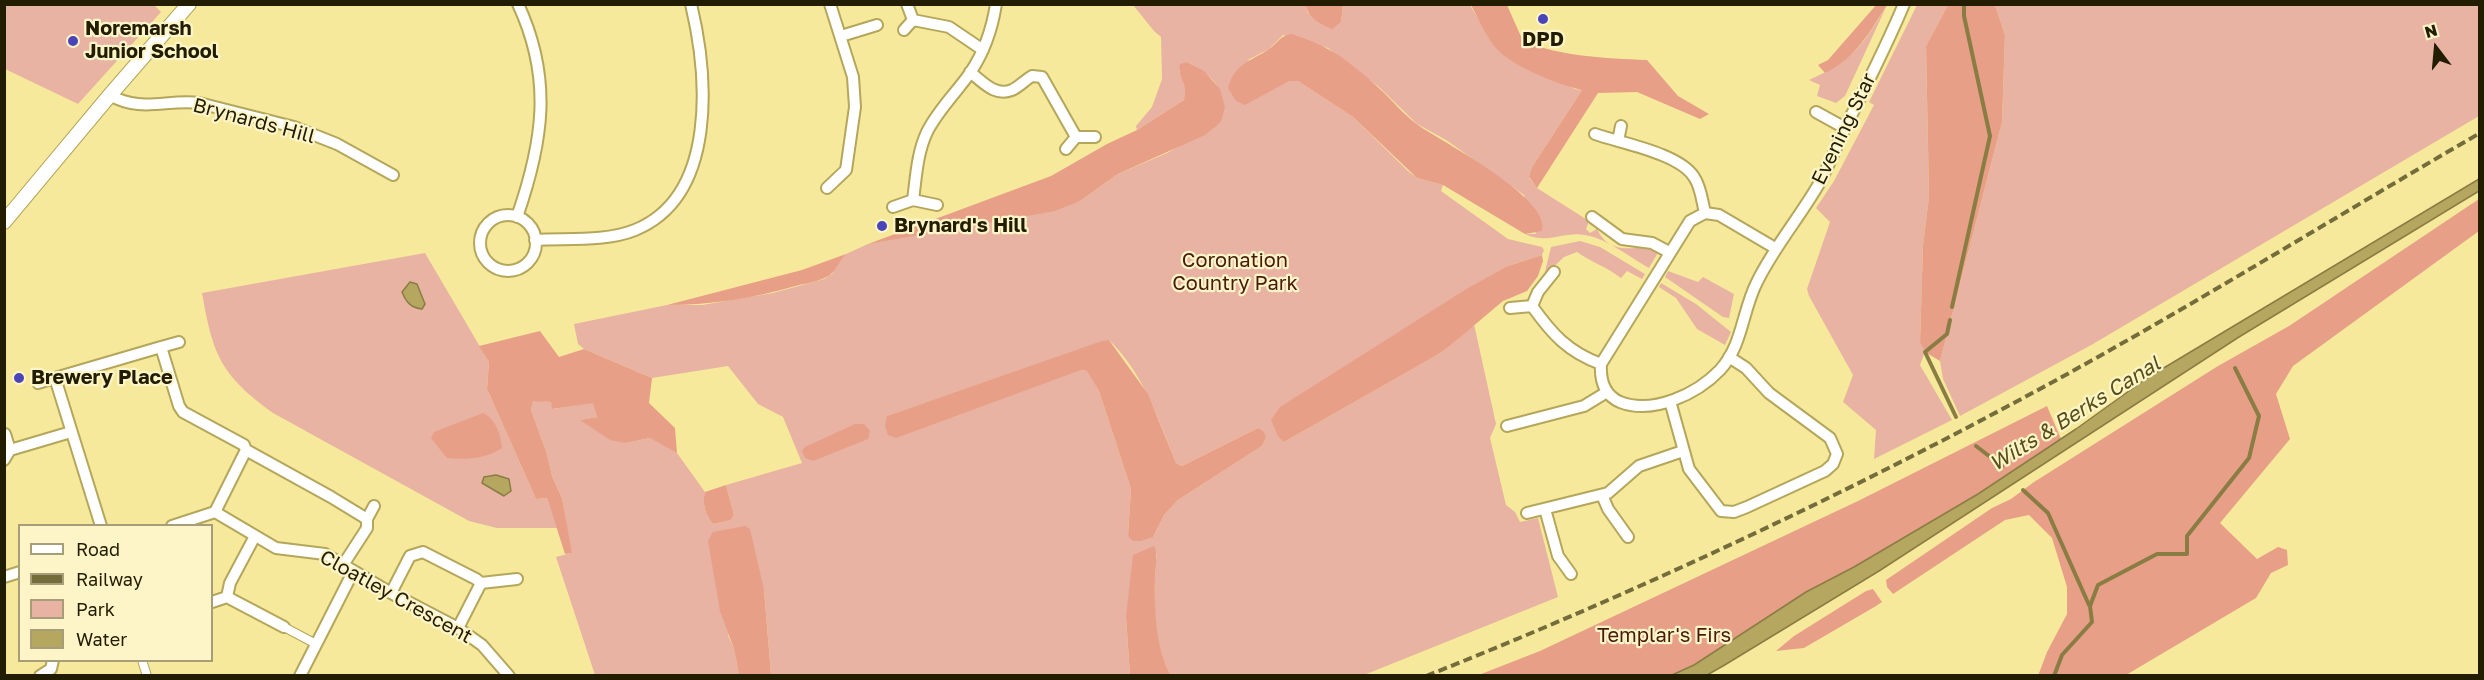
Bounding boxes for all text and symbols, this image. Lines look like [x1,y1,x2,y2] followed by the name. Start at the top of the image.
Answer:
[1536,12,1550,26] marker: DPD
[85,17,218,64] place label: Noremarsh Junior School
[2406,18,2466,78] north arrow
[2422,19,2440,42] text: N
[1522,28,1564,52] place label: DPD
[66,34,80,48] marker: Noremarsh Junior School
[1807,69,1881,189] street label: Evening Star
[190,93,318,149] street label: Brynards Hill
[894,214,1027,238] place label: Brynard's Hill
[875,219,889,233] marker: Brynard's Hill
[1172,249,1298,296] park label: Coronation Country Park
[1985,351,2165,477] water label: Wilts & Berks Canal
[31,366,173,390] place label: Brewery Place
[12,371,26,385] marker: Brewery Place
[18,524,213,662] legend
[76,538,120,560] text: Road
[316,545,476,649] street label: Cloatley Crescent
[76,568,143,590] text: Railway
[76,598,115,620] text: Park
[1597,624,1731,648] park label: Templar's Firs
[76,628,127,650] text: Water

